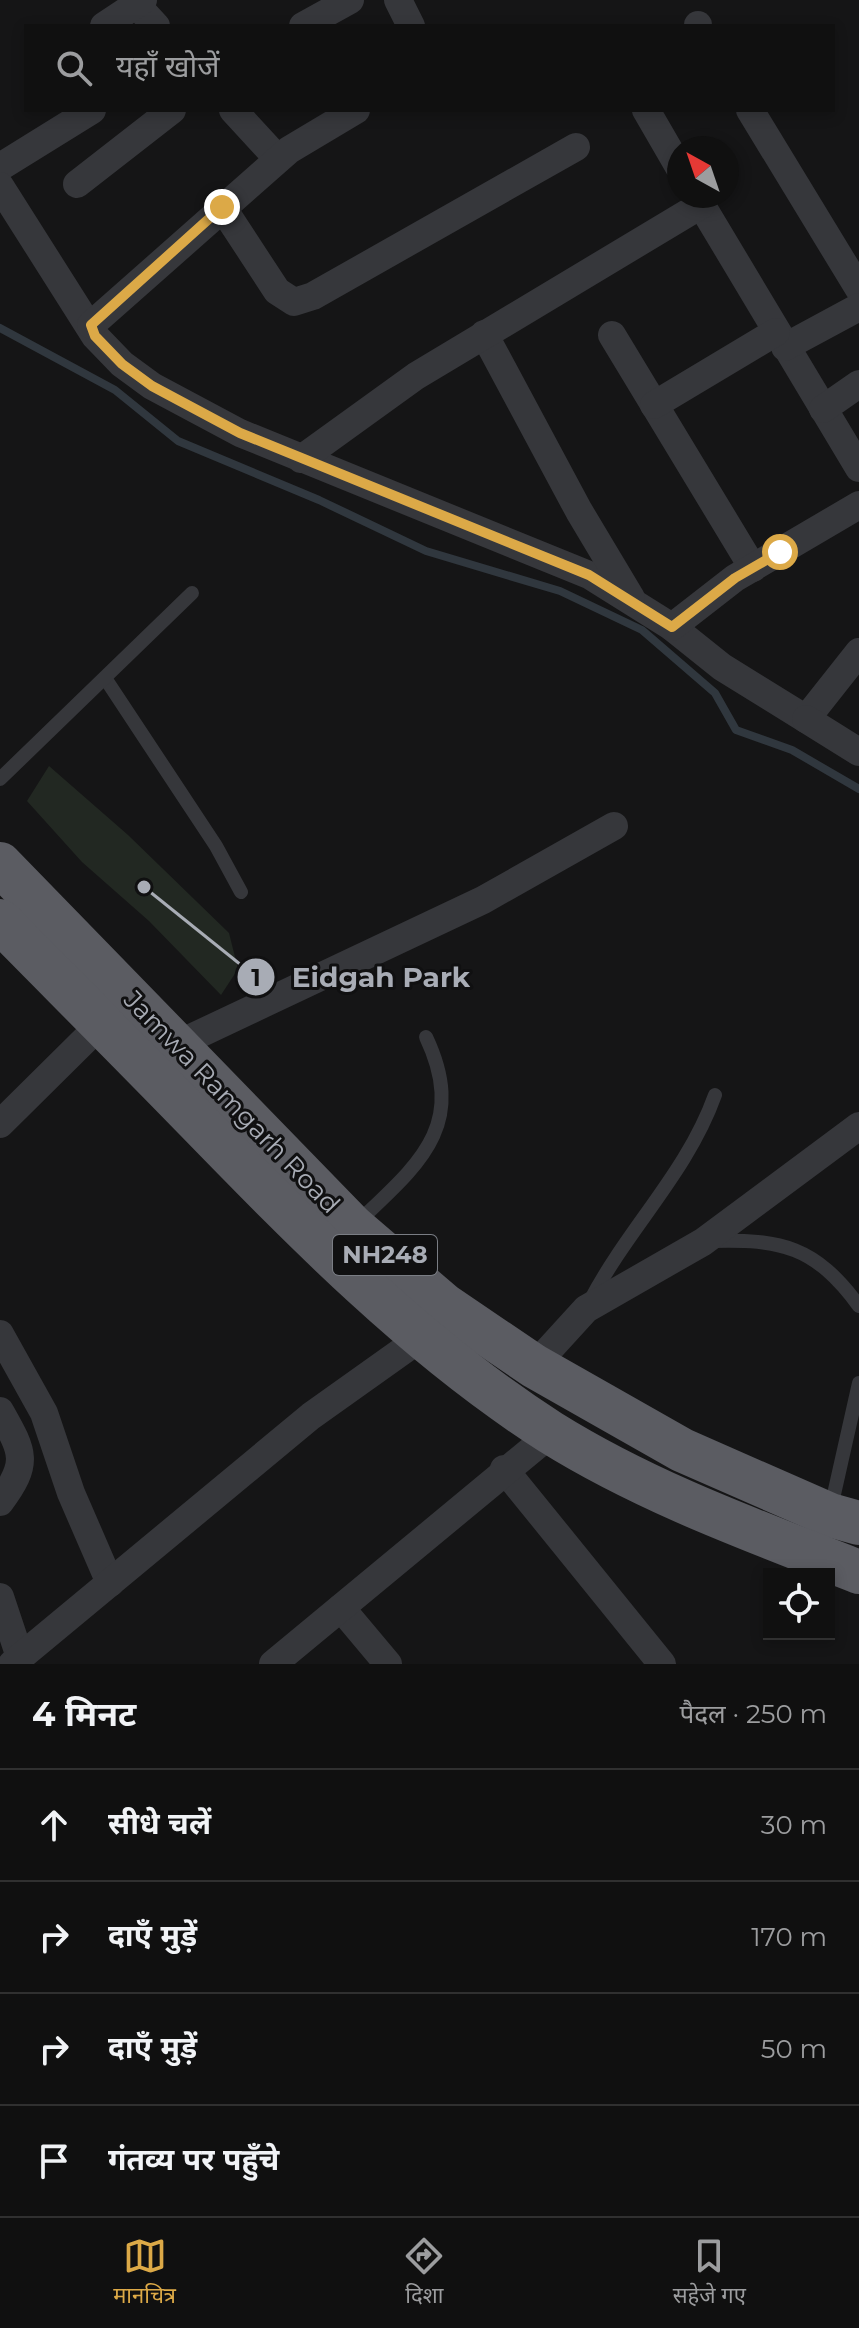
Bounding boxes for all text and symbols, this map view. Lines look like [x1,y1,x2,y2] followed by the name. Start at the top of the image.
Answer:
[24,24,835,112] search box
[52,46,96,90] icon: search
[116,48,220,85] text: यहाँ खोजें
[667,136,739,208] north arrow
[204,189,240,225] route end
[762,534,798,570] route start
[236,951,486,1003] callout: Eidgah Park
[292,960,471,994] text: Eidgah Park
[251,963,261,992] text: 1
[116,983,347,1220] street label: Jamwa Ramgarh Road
[333,1235,437,1275] road number: NH248
[763,1568,835,1640] map controls
[763,1568,835,1640] button: locate
[32,1693,136,1735] text: 4 मिनट
[680,1698,827,1730] text: पैदल · 250 m
[32,1803,76,1847] icon: ahead
[108,1805,211,1842] text: सीधे चलें
[761,1809,827,1841] text: 30 m
[32,1915,76,1959] icon: right
[108,1917,197,1954] text: दाएँ मुड़ें
[751,1921,827,1953] text: 170 m
[32,2027,76,2071] icon: right
[108,2029,197,2066] text: दाएँ मुड़ें
[761,2033,827,2065] text: 50 m
[32,2139,76,2183] icon: arrive
[108,2141,279,2178] text: गंतव्य पर पहुँचे
[113,2234,176,2312] tab: मानचित्र
[402,2234,446,2312] tab: दिशा
[673,2234,746,2312] tab: सहेजे गए

